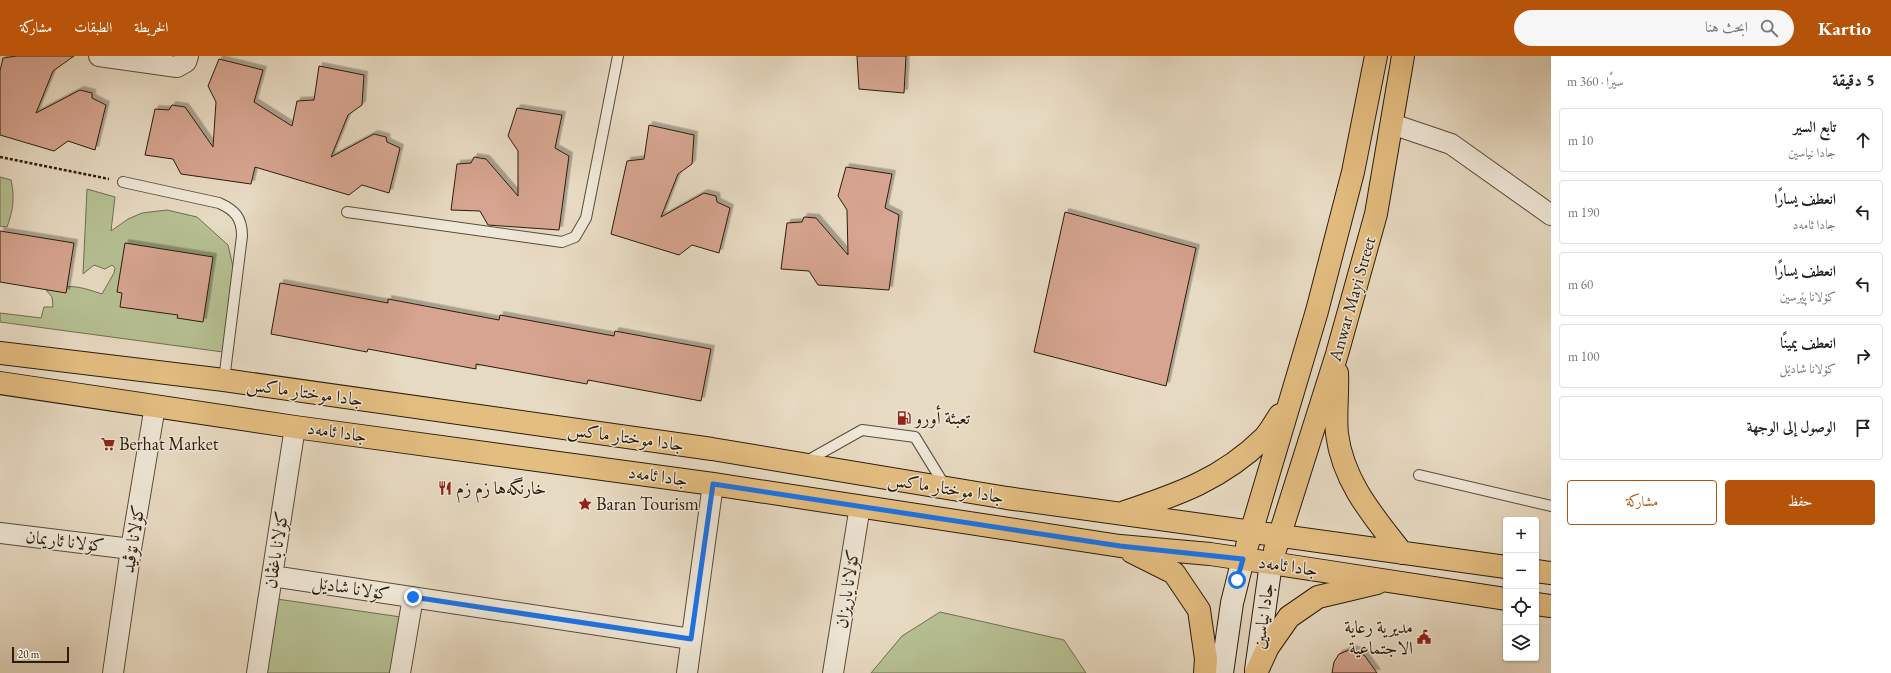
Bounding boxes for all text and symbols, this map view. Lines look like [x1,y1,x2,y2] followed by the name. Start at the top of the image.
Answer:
[1514,10,1794,46] search box
[1818,16,1871,41] text: Kartio
[1705,17,1748,36] text: ابحث هنا
[1758,17,1780,39] icon: search
[20,18,52,36] text: مشاركة
[74,18,112,36] text: الطبقات
[134,18,168,36] text: الخريطة
[1832,69,1875,91] text: 5 دقيقة
[1567,73,1624,90] text: سيرًا · 360 m
[1793,117,1836,136] text: تابع السير
[1852,129,1874,151] icon: ahead
[1568,132,1593,149] text: 10 m
[1788,144,1836,161] text: جادا نیاسین
[1774,189,1836,208] text: انعطف يسارًا
[1852,201,1874,223] icon: left
[1568,204,1599,221] text: 190 m
[1793,216,1836,233] text: جادا ئامەد
[1322,234,1380,365] street label: Anwar Mayi Street
[1774,261,1836,280] text: انعطف يسارًا
[1852,273,1874,295] icon: left
[1568,276,1593,293] text: 60 m
[1780,288,1836,305] text: کۆلانا پێرسین
[1780,333,1836,352] text: انعطف يمينًا
[1852,345,1874,367] icon: right
[1568,348,1599,365] text: 100 m
[1780,360,1836,377] text: کۆلانا شادێل
[245,372,365,412] street label: جادا موختار ماكس
[913,405,971,429] place label: تعبئة أورو
[896,410,912,426] fuel station icon: تعبئة أورو
[306,416,368,447] street label: جادا ئامەد
[566,417,686,457] street label: جادا موختار ماكس
[1747,417,1836,436] text: الوصول إلى الوجهة
[1852,417,1874,439] icon: arrive
[119,432,219,455] place label: Berhat Market
[100,436,116,452] supermarket icon: Berhat Market
[627,460,689,491] street label: جادا ئامەد
[886,467,1006,509] street label: جادا موختار ماكس
[456,476,546,504] place label: خارنگەها زم زم
[437,480,453,496] restaurant icon: خارنگەها زم زم
[1567,480,1717,525] button: مشاركة
[1725,480,1875,525] button: حفظ
[596,492,699,515] place label: Baran Tourism
[577,496,593,512] place icon: Baran Tourism
[116,503,149,575] street label: کۆلانا نۆڤید
[258,510,293,590] street label: کۆلانا باغڤان
[1503,517,1539,661] map controls
[1503,517,1539,553] button: +
[24,524,106,557] street label: کۆلانا ئاریمان
[829,548,864,630] street label: کۆلانا یاریزان
[1257,550,1319,581] street label: جادا ئامەد
[1503,553,1539,589] button: −
[310,570,392,607] street label: کۆلانا شادێل
[1228,571,1246,589] route start
[1246,581,1279,651] street label: جادا نیاسین
[404,588,422,606] route end
[1503,589,1539,625] button: locate
[1344,615,1413,659] place label: مديرية رعاية الاجتماعية
[1503,625,1539,661] button: layers
[1416,629,1432,645] public building icon: مديرية رعاية الاجتماعية
[12,645,69,664] scale bar
[18,647,39,661] text: 20 m

